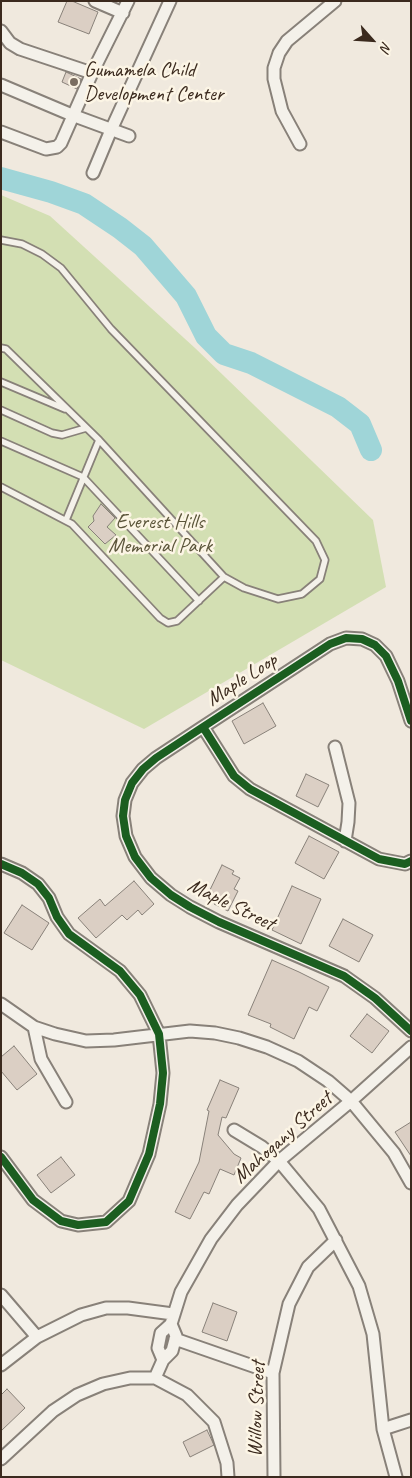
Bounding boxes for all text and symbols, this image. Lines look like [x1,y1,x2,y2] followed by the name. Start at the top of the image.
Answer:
[347,15,397,65] north arrow
[376,39,395,54] text: N
[84,57,223,107] place label: Gumamela Child Development Center
[68,76,80,88] marker: Gumamela Child Development Center
[108,509,212,559] park label: Everest Hills Memorial Park
[202,648,282,712] street label: Maple Loop
[183,873,279,937] street label: Maple Street
[228,1087,338,1189] street label: Mahogany Street
[243,1361,271,1457] street label: Willow Street

